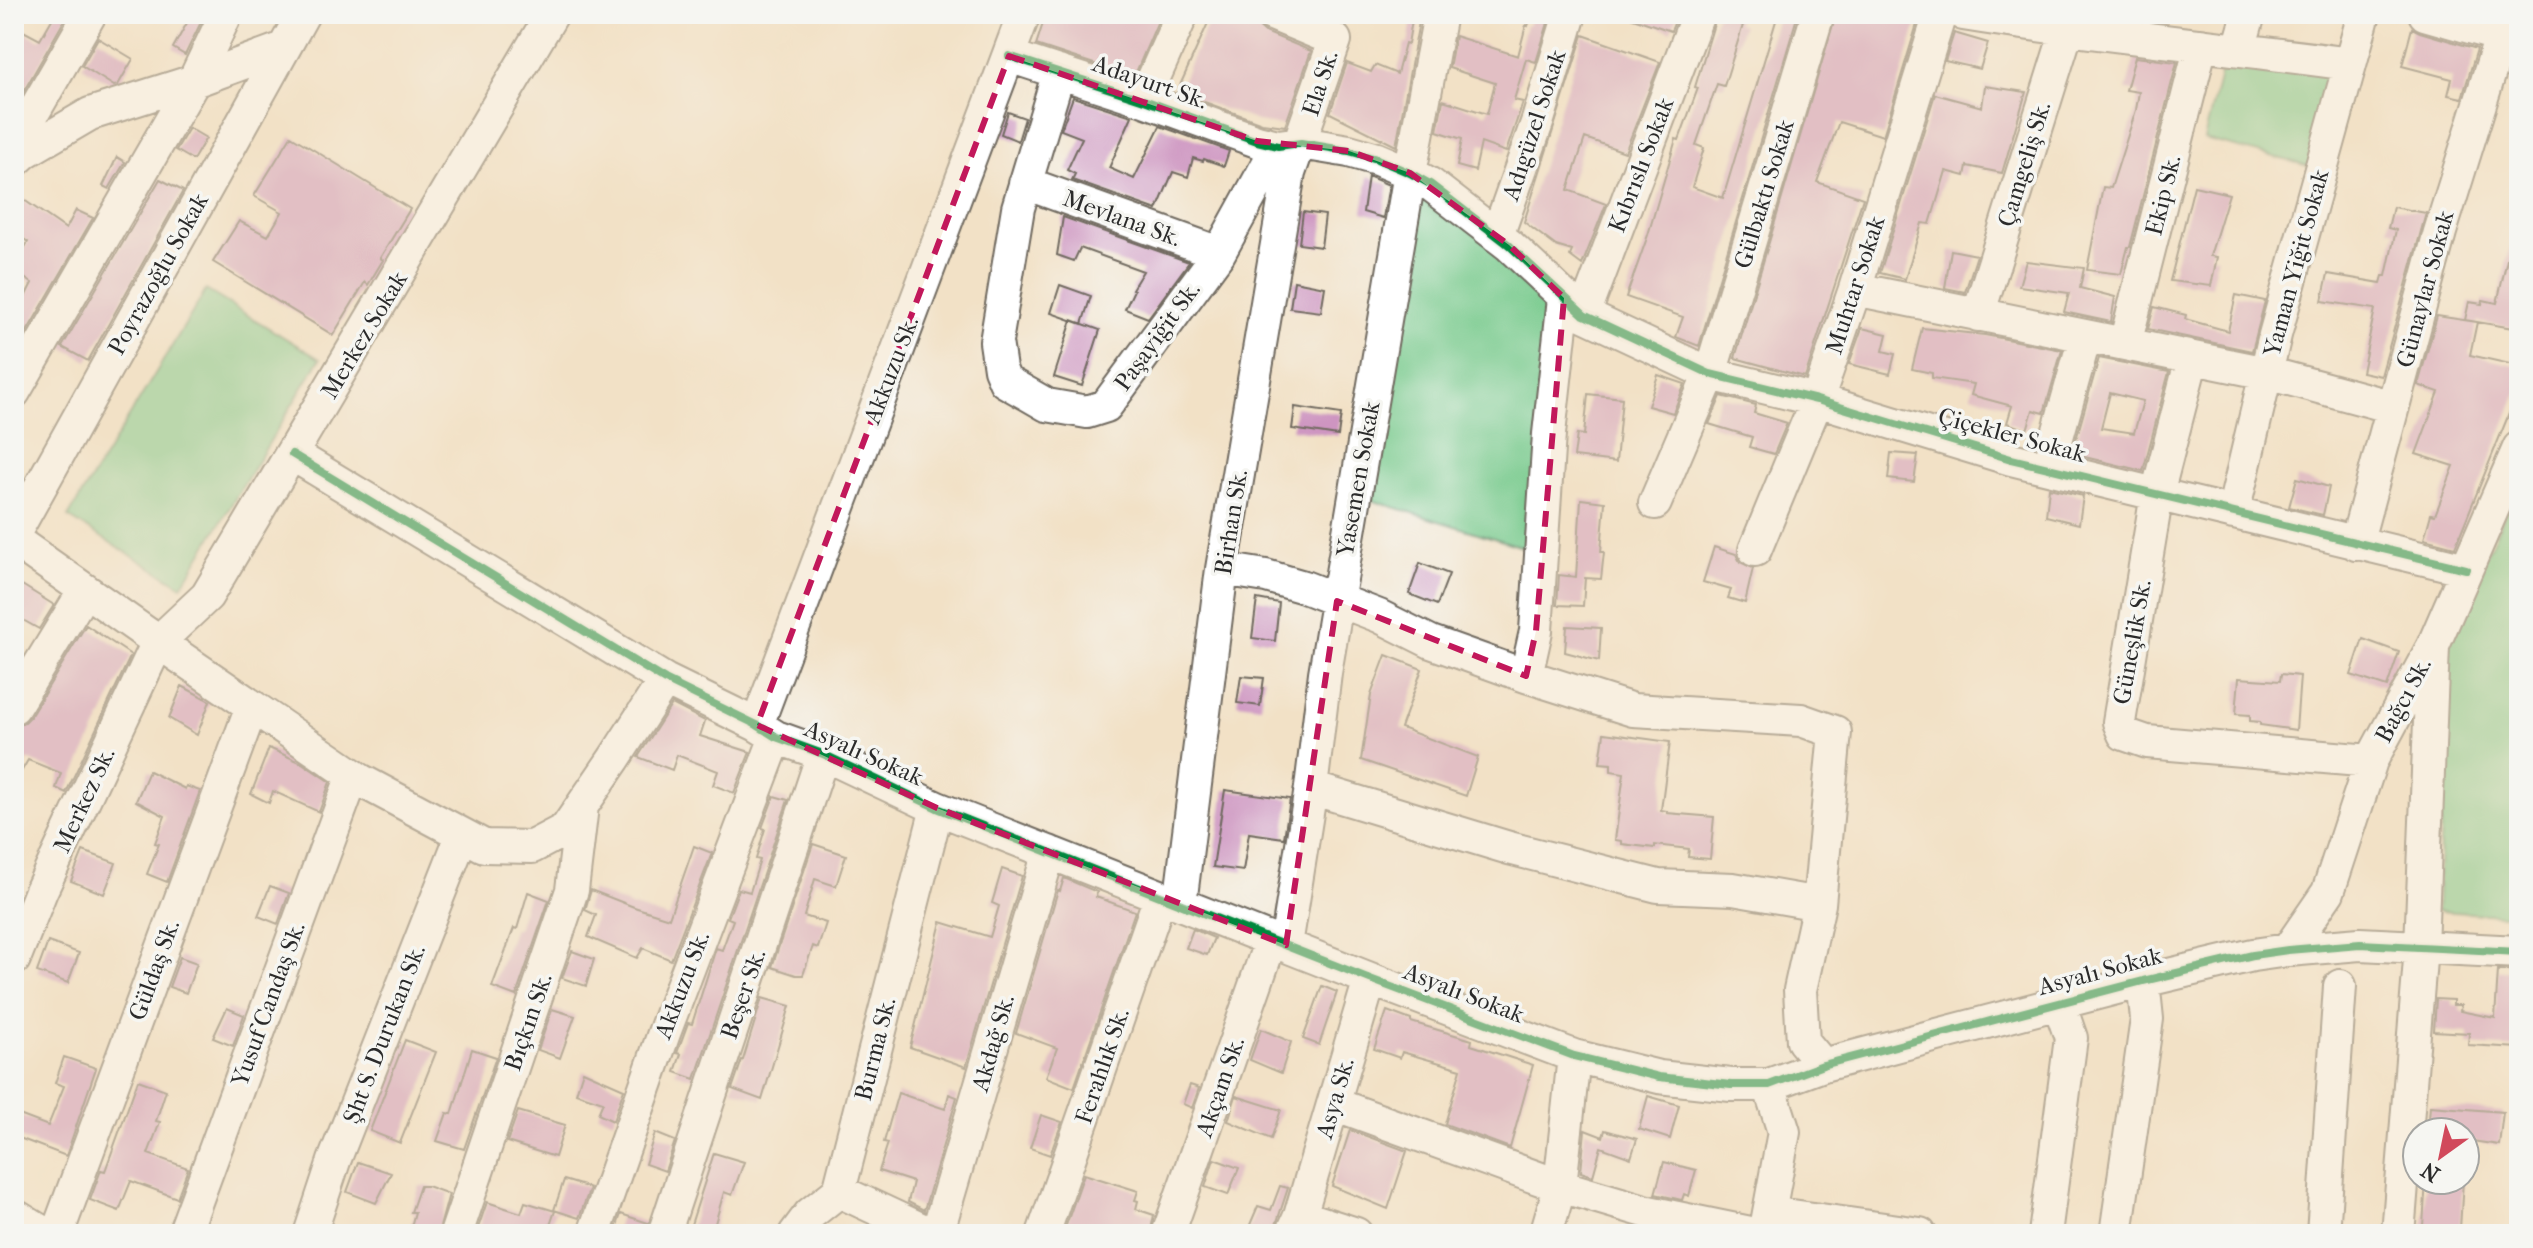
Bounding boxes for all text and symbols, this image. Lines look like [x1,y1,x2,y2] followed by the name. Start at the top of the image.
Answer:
[1496,45,1572,205] street label: Adıgüzel Sokak
[1296,47,1344,119] street label: Ela Sk.
[1088,49,1211,115] street label: Adayurt Sk.
[1602,93,1680,236] street label: Kıbrıslı Sokak
[1992,98,2057,230] street label: Çamgeliş Sk.
[1728,116,1800,272] street label: Gülbaktı Sokak
[2139,152,2187,238] street label: Ekip Sk.
[2257,166,2335,361] street label: Yaman Yiğit Sokak
[1059,184,1185,252] street label: Mevlana Sk.
[102,188,214,360] street label: Poyrazoğlu Sokak
[2391,207,2460,370] street label: Günaylar Sokak
[1819,212,1891,358] street label: Muhtar Sokak
[315,266,413,404] street label: Merkez Sokak
[1108,276,1207,397] street label: Paşayiğit Sk.
[857,312,924,429] street label: Akkuzu Sk.
[1330,399,1386,560] street label: Yasemen Sokak
[1935,402,2089,469] street label: Çiçekler Sokak
[1209,467,1253,577] street label: Birhan Sk.
[2107,577,2158,707] street label: Güneşlik Sk.
[2369,653,2437,747] street label: Bağcı Sk.
[799,714,928,792] street label: Asyalı Sokak
[47,743,121,857] street label: Merkez Sk.
[123,916,186,1024] street label: Güldaş Sk.
[225,918,312,1091] street label: Yusuf Candaş Sk.
[648,927,715,1044] street label: Akkuzu Sk.
[337,941,431,1127] street label: Şht S. Durukan Sk.
[2034,941,2166,1001] street label: Asyalı Sokak
[715,945,772,1043] street label: Beşer Sk.
[1399,957,1529,1029] street label: Asyalı Sokak
[498,969,559,1075] street label: Bıçkın Sk.
[966,991,1020,1096] street label: Akdağ Sk.
[849,995,901,1103] street label: Burma Sk.
[1069,1005,1135,1127] street label: Ferahlık Sk.
[1189,1033,1251,1142] street label: Akçam Sk.
[1310,1054,1360,1143] street label: Asya Sk.
[2401,1116,2481,1196] north arrow
[2416,1156,2445,1187] text: N

